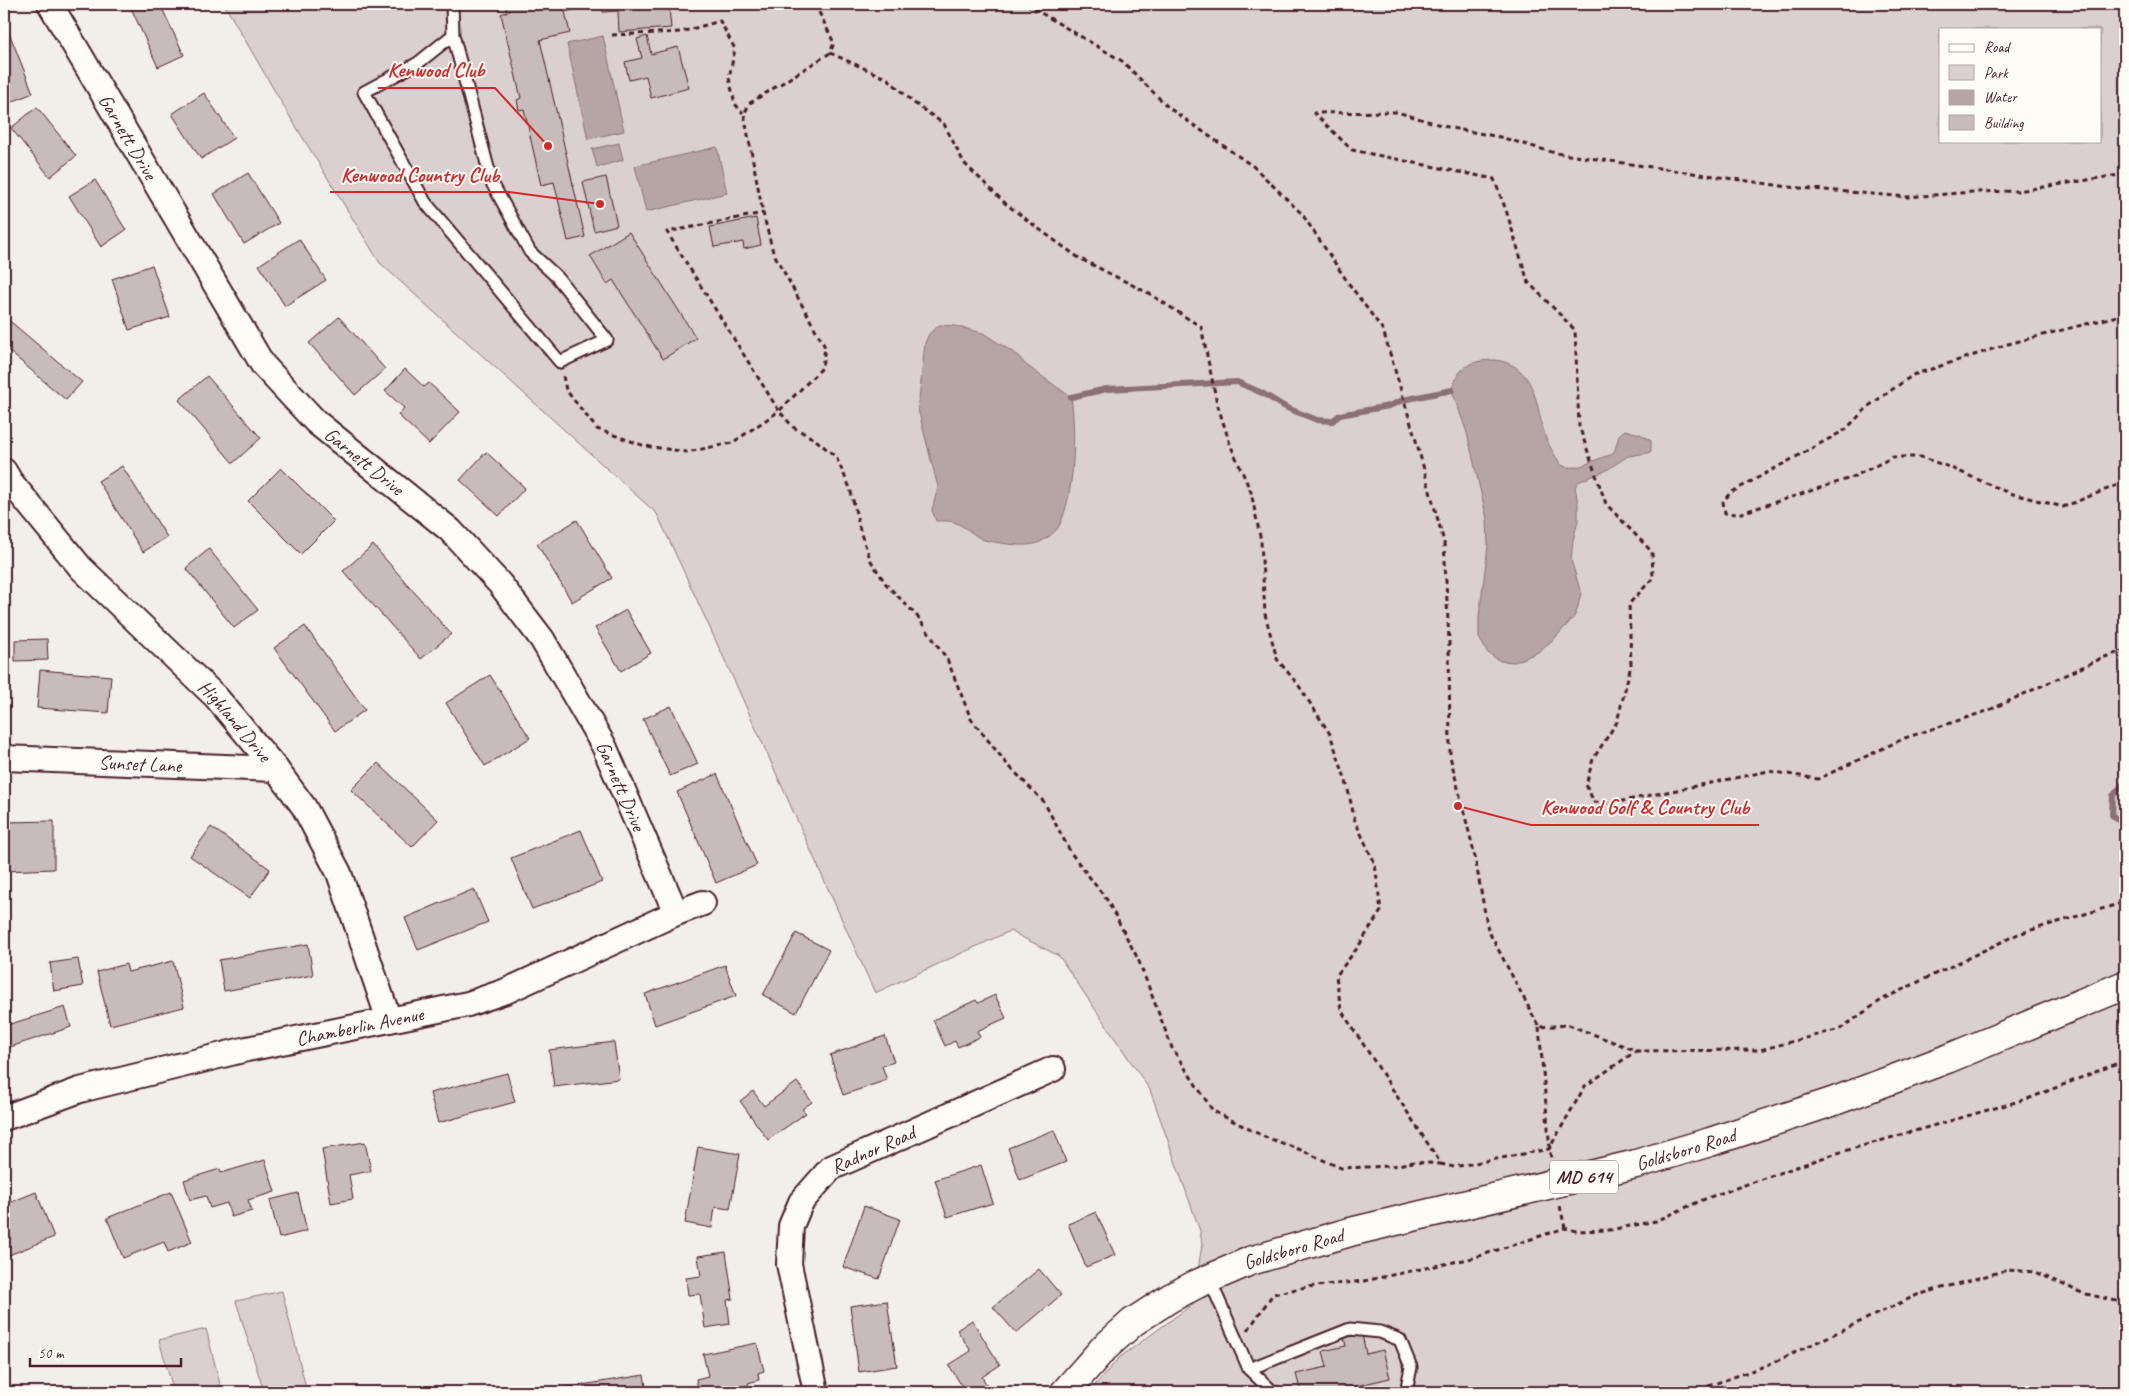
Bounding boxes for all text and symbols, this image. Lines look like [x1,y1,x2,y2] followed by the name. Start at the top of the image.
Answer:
[1939,28,2102,142] legend
[1984,38,2011,57] text: Road
[378,52,495,88] callout: Kenwood Club
[387,57,486,83] text: Kenwood Club
[1984,64,2009,83] text: Park
[1984,88,2018,107] text: Water
[93,89,164,185] street label: Garnett Drive
[1984,114,2024,133] text: Building
[330,156,509,192] callout: Kenwood Country Club
[341,162,501,188] text: Kenwood Country Club
[319,421,410,501] street label: Garnett Drive
[193,674,278,768] street label: Highland Drive
[591,737,652,836] street label: Garnett Drive
[98,749,183,778] street label: Sunset Lane
[1531,789,1759,825] callout: Kenwood Golf & Country Club
[1541,794,1751,820] text: Kenwood Golf & Country Club
[294,1001,427,1051] street label: Chamberlin Avenue
[827,1118,922,1179] street label: Radnor Road
[1633,1121,1742,1176] street label: Goldsboro Road
[1550,1160,1618,1194] road number: MD 614
[1239,1221,1349,1275] street label: Goldsboro Road
[30,1336,181,1368] scale bar
[38,1344,65,1363] text: 50 m

